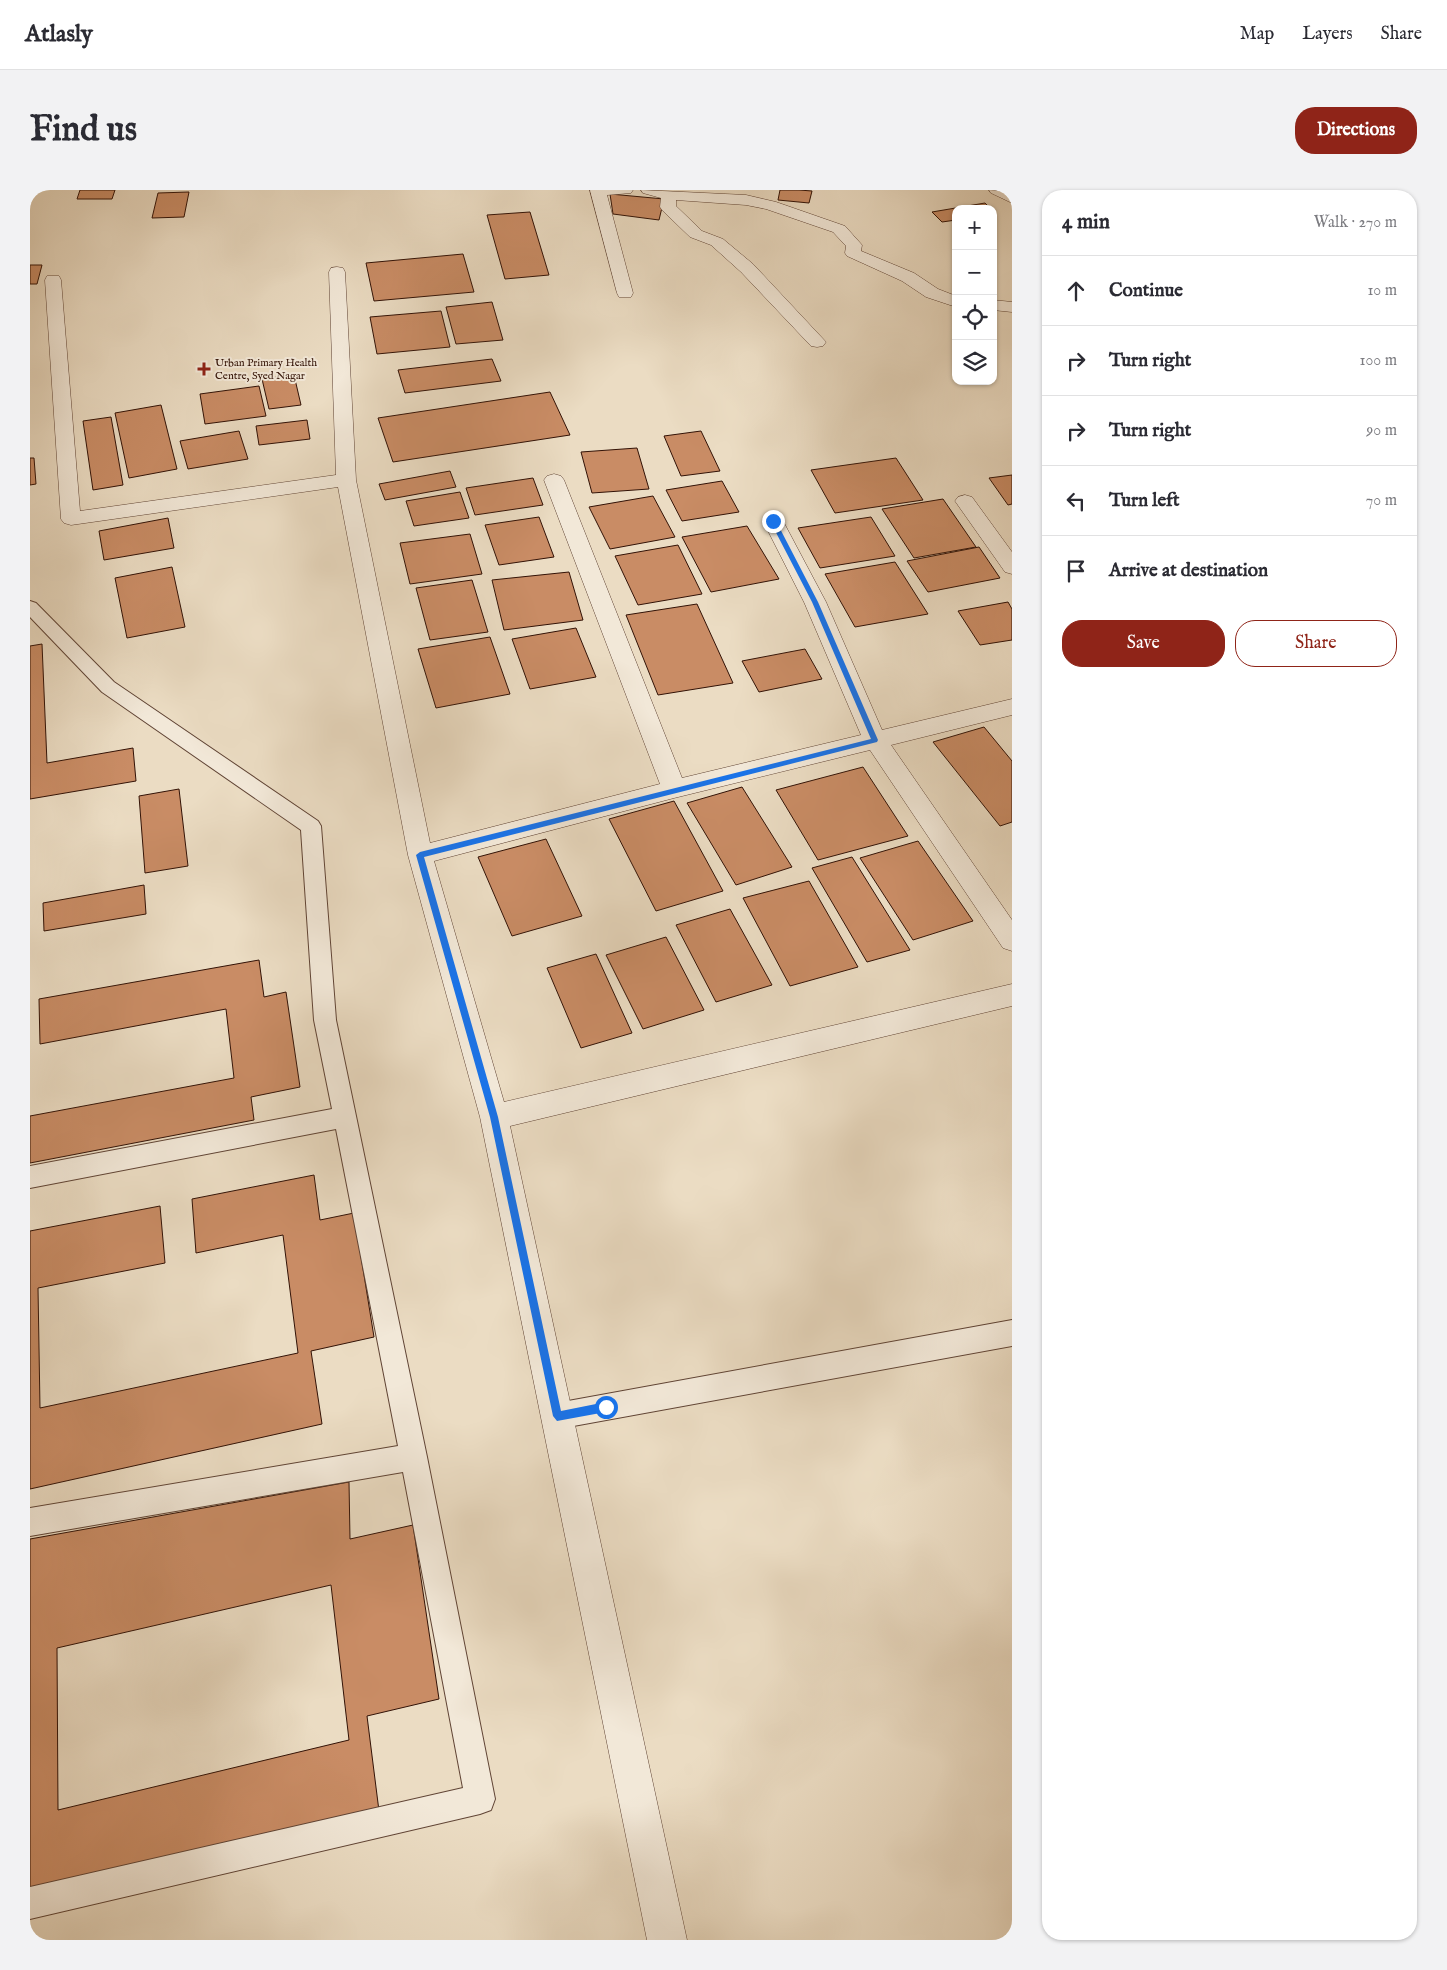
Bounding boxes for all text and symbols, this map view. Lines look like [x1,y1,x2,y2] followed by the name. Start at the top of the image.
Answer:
[25,19,93,50] text: Atlasly
[1240,23,1274,46] text: Map
[1302,23,1353,46] text: Layers
[1381,23,1422,46] text: Share
[1295,107,1417,154] button: Directions
[30,108,137,153] text: Find us
[952,205,997,385] map controls
[952,205,997,250] button: +
[1062,209,1110,236] text: 4 min
[1314,213,1397,233] text: Walk · 270 m
[952,250,997,295] button: −
[1062,277,1090,305] icon: ahead
[1109,279,1183,303] text: Continue
[1367,281,1397,301] text: 10 m
[952,295,997,340] button: locate
[952,340,997,385] button: layers
[1062,347,1090,375] icon: right
[1109,349,1191,373] text: Turn right
[1360,351,1397,371] text: 100 m
[215,356,317,383] place label: Urban Primary Health Centre, Syed Nagar
[197,362,211,376] marker: Urban Primary Health Centre, Syed Nagar
[1062,417,1090,445] icon: right
[1109,419,1191,443] text: Turn right
[1366,421,1397,441] text: 90 m
[1062,487,1090,515] icon: left
[1109,489,1180,513] text: Turn left
[1366,491,1397,511] text: 70 m
[762,510,785,533] route end
[1062,557,1090,585] icon: arrive
[1109,559,1268,583] text: Arrive at destination
[1062,620,1225,667] button: Save
[1235,620,1397,667] button: Share
[595,1396,618,1419] route start

